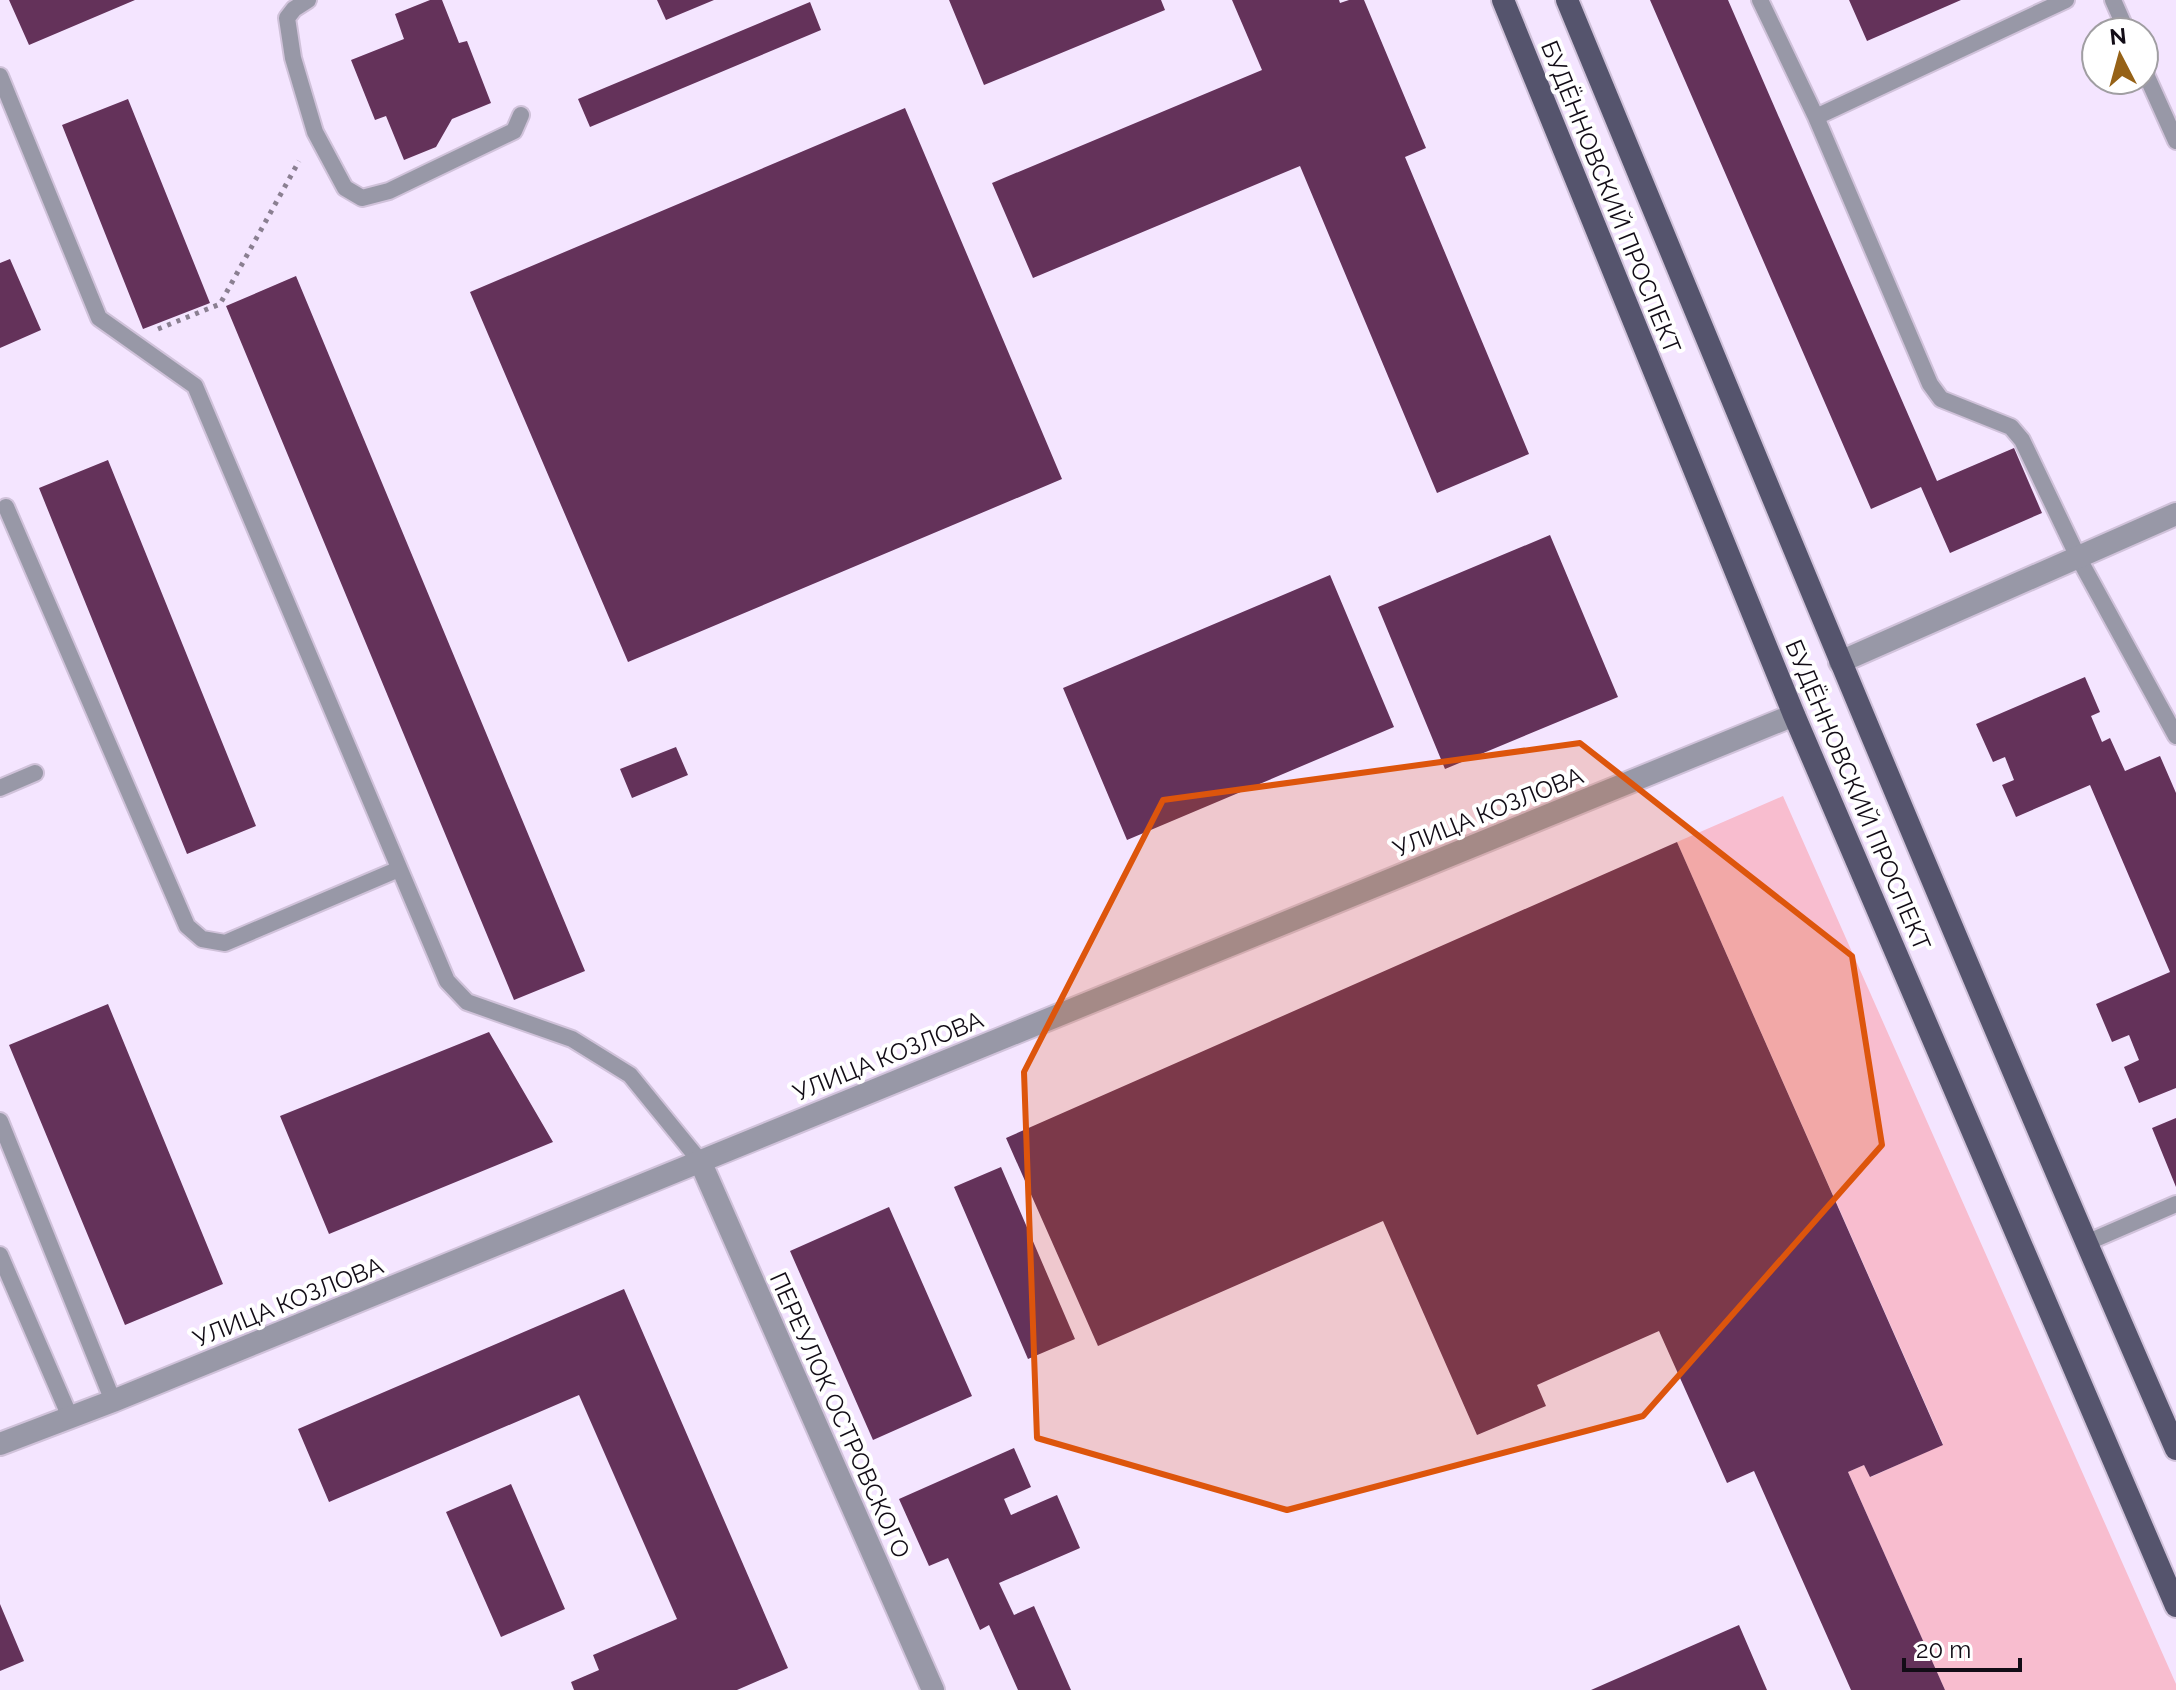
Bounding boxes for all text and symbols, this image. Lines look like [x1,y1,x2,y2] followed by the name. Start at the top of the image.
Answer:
[2080,16,2160,96] north arrow
[2108,22,2128,50] text: N
[1535,36,1687,358] street label: БУДЁННОВСКИЙ ПРОСПЕКТ
[1779,635,1937,955] street label: БУДЁННОВСКИЙ ПРОСПЕКТ
[1389,761,1587,863] street label: УЛИЦА КОЗЛОВА
[789,1005,987,1107] street label: УЛИЦА КОЗЛОВА
[189,1251,387,1353] street label: УЛИЦА КОЗЛОВА
[764,1268,916,1562] street label: ПЕРЕУЛОК ОСТРОВСКОГО
[1904,1622,2020,1672] scale bar
[1916,1635,1971,1664] text: 20 m

